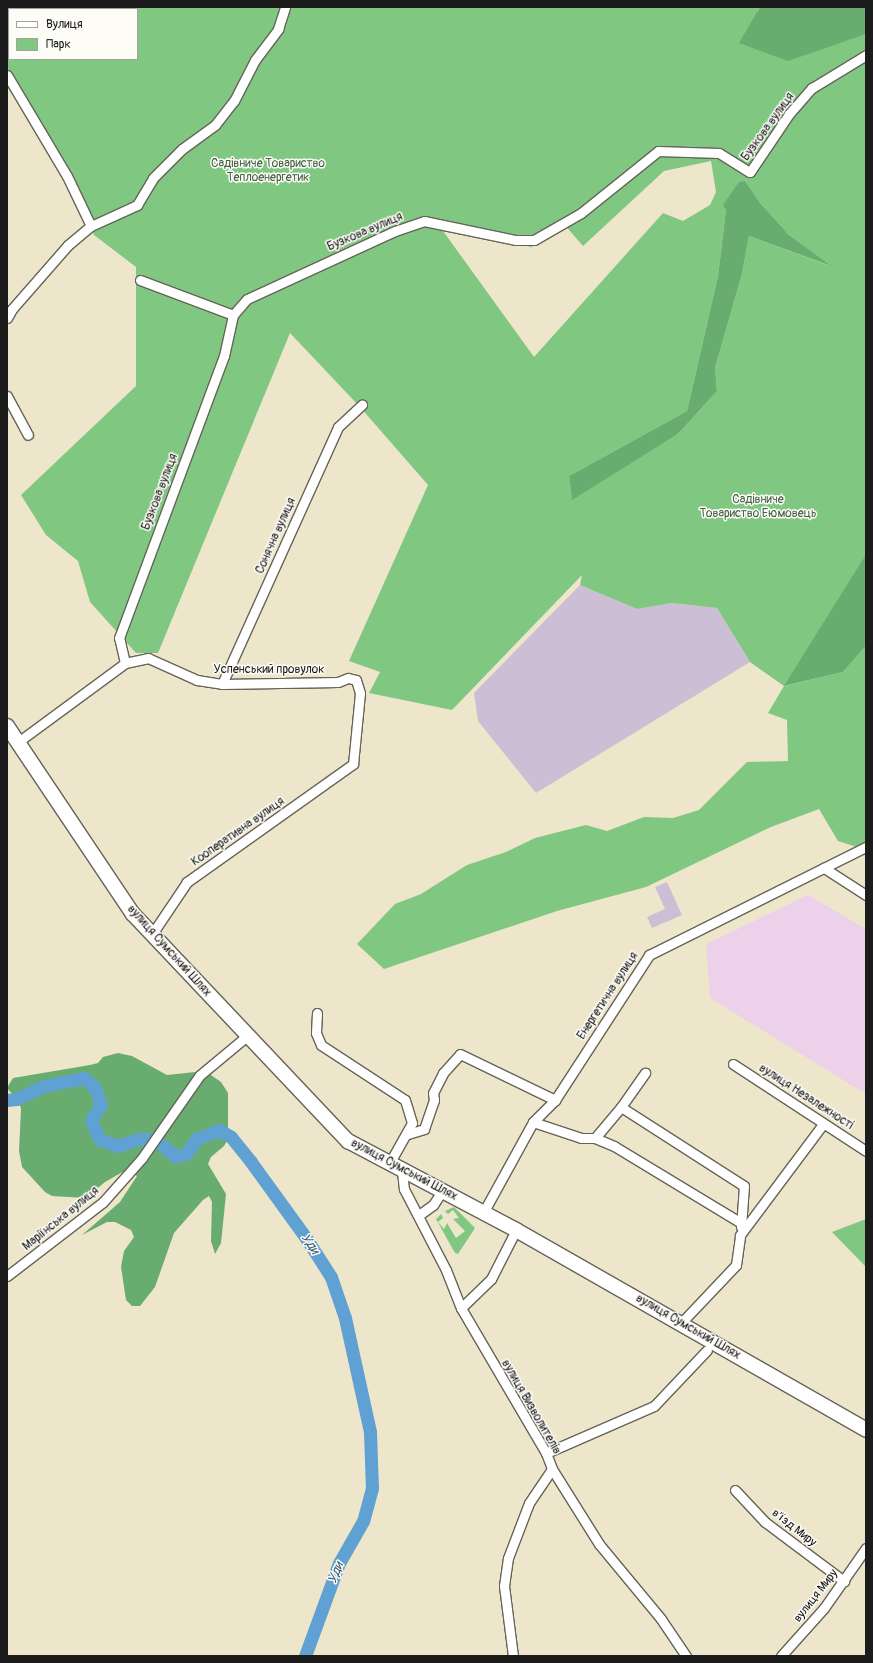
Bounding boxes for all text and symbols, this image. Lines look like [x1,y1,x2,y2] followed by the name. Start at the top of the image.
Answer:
[8,8,138,60] legend
[46,17,83,32] text: Вулиця
[46,37,71,52] text: Парк
[738,90,798,164] street label: Бузкова вулиця
[211,157,325,185] park label: Садівниче Товариство Теплоенергетик
[325,210,405,254] street label: Бузкова вулиця
[139,452,181,532] street label: Бузкова вулиця
[699,493,817,521] park label: Садівниче Товариство Еюмовець
[253,496,299,576] street label: Сонячна вулиця
[213,663,325,677] street label: Успенський провулок
[189,794,287,870] street label: Кооперативна вулиця
[124,902,214,1000] street label: вулиця Сумський Шлях
[574,950,642,1042] street label: Енергетична вулиця
[756,1061,856,1133] street label: вулиця Незалежності
[348,1136,460,1204] street label: вулиця Сумський Шлях
[20,1184,102,1254] street label: Маріїнська вулиця
[298,1231,322,1257] water label: Уди
[633,1291,743,1363] street label: вулиця Сумський Шлях
[498,1357,564,1457] street label: вулиця Визволителів
[769,1506,819,1550] street label: в'їзд Миру
[325,1560,347,1586] water label: Уди
[791,1567,841,1625] street label: вулиця Миру

